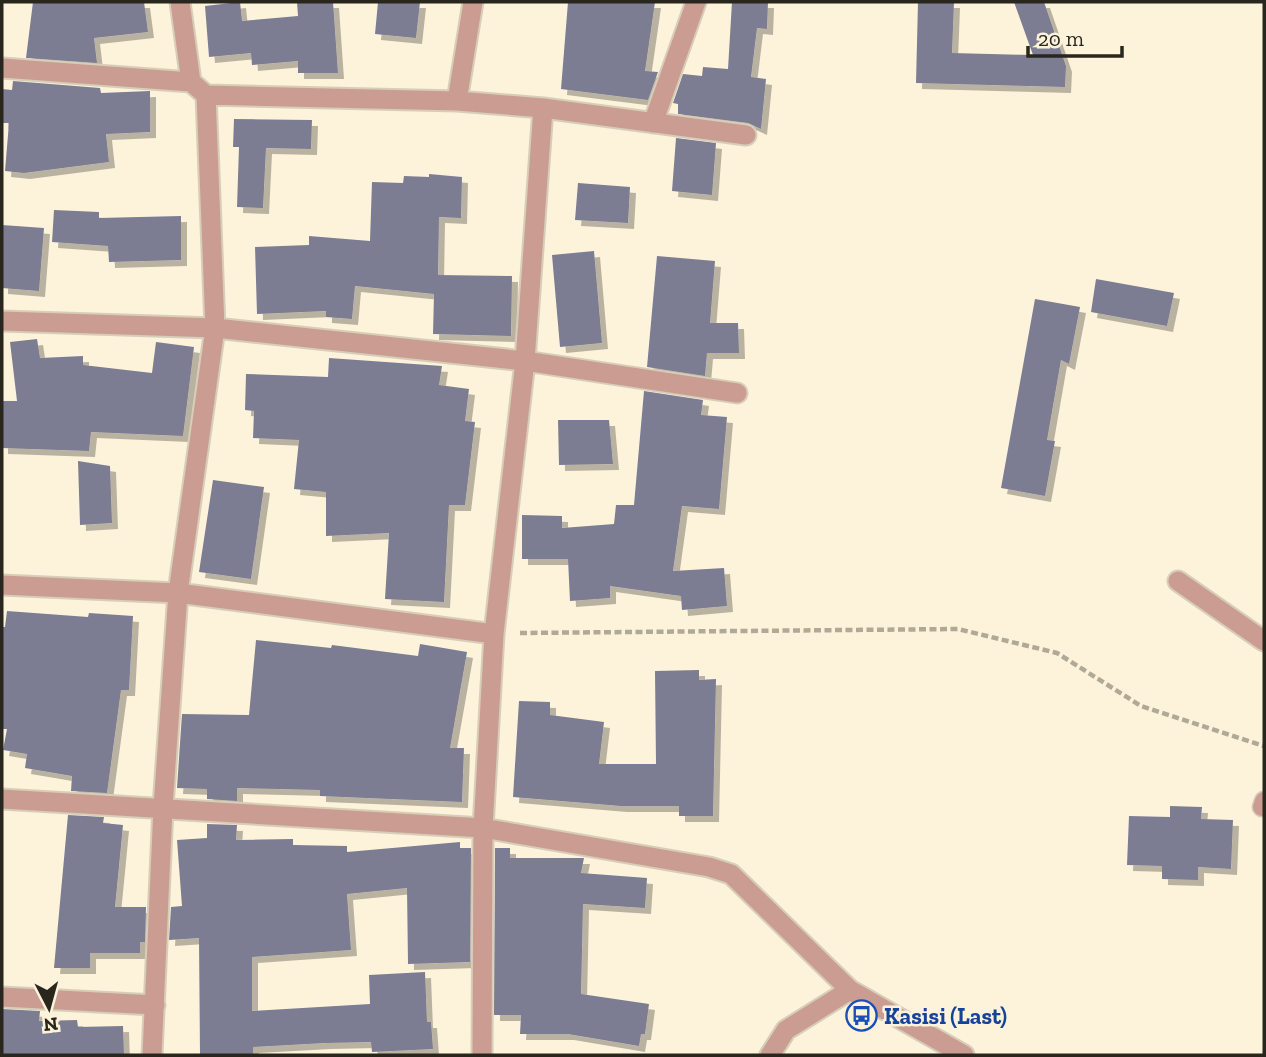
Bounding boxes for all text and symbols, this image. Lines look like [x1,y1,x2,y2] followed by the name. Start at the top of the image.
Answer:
[1028,14,1122,58] scale bar
[1038,26,1084,51] text: 20 m
[14,973,84,1043] north arrow
[844,999,878,1033] bus stop icon: Kasisi (Last)
[884,1002,1007,1030] place label: Kasisi (Last)
[42,1012,59,1037] text: N

